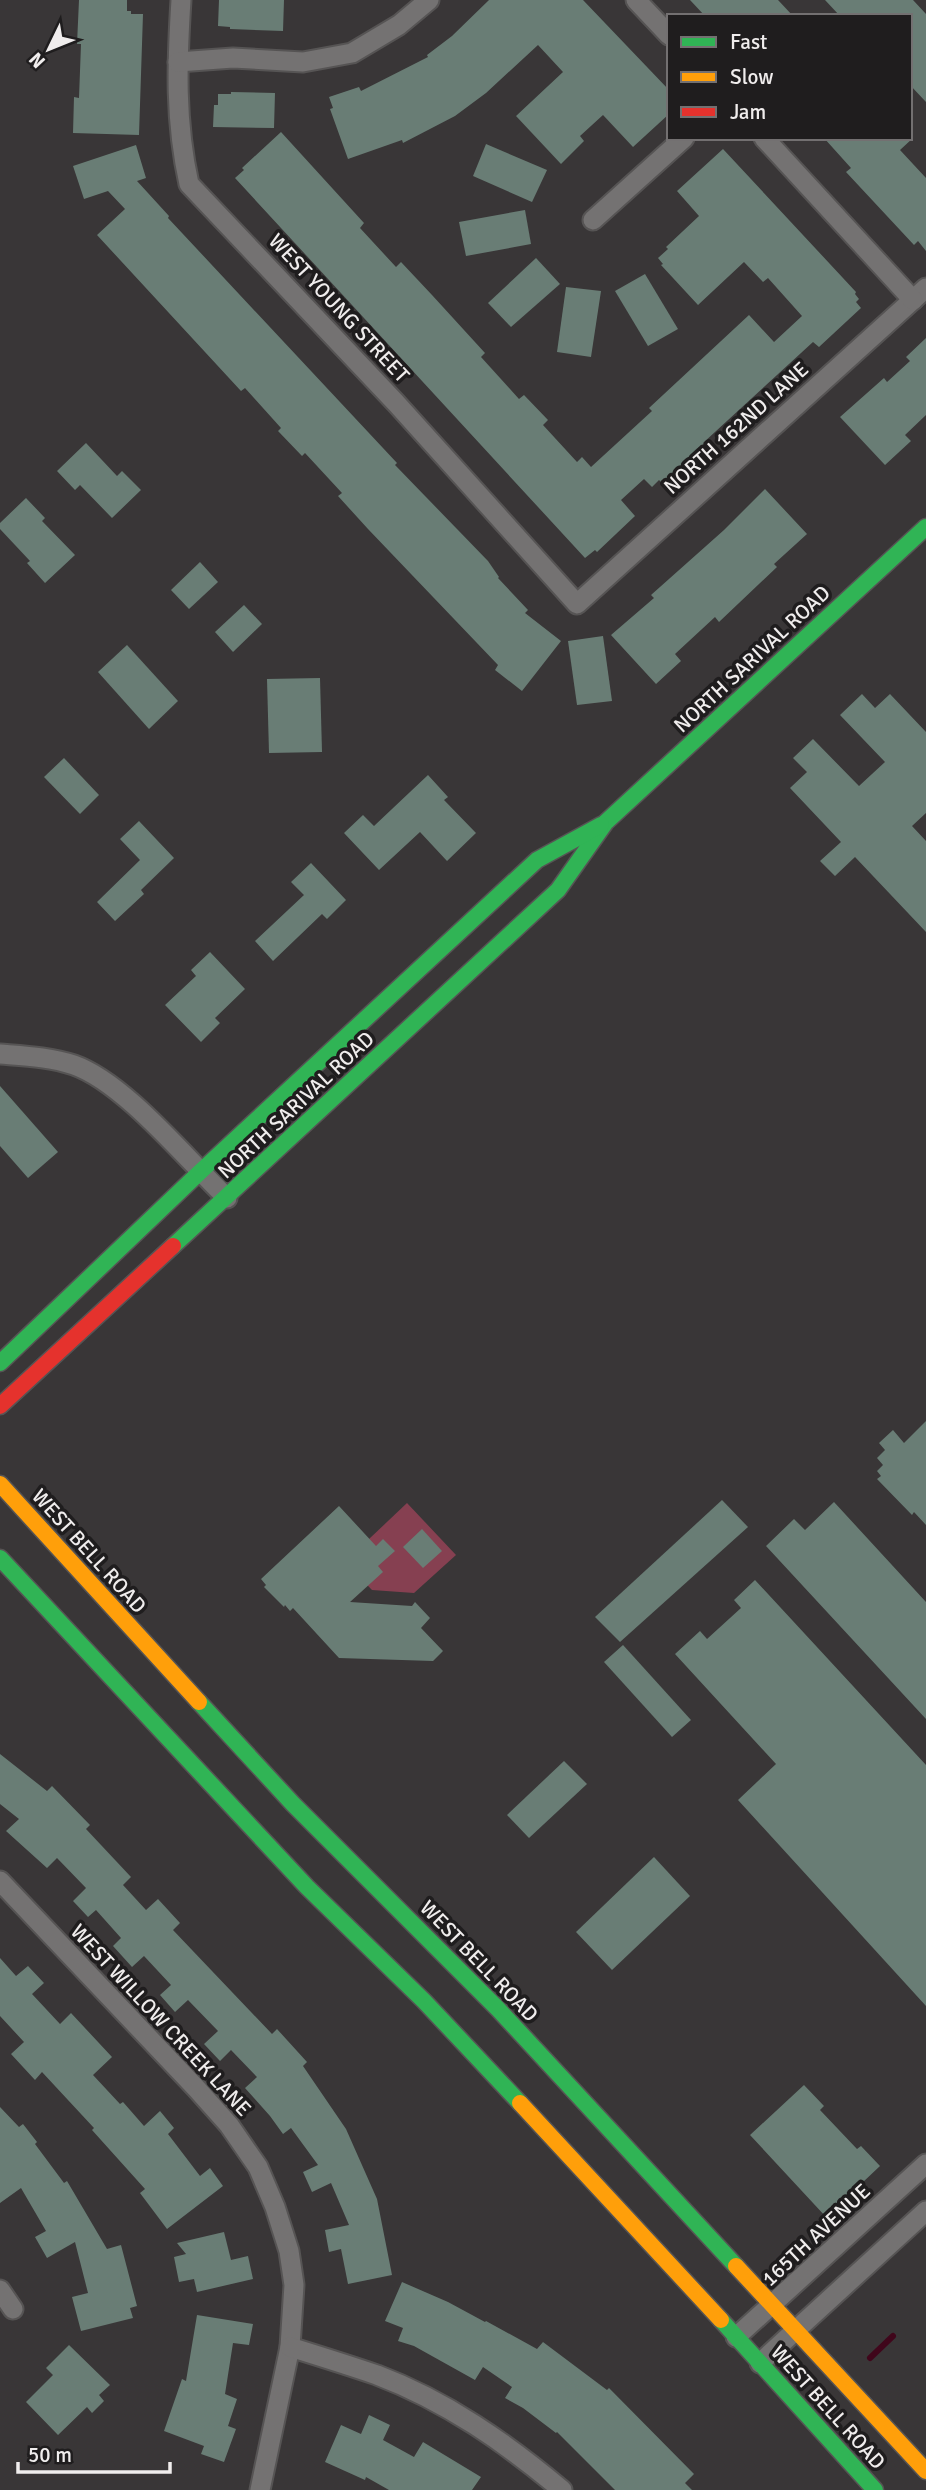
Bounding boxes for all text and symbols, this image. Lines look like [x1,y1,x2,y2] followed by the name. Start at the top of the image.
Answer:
[14,14,84,84] north arrow
[667,14,912,140] legend
[730,29,767,55] text: Fast
[24,47,51,73] text: N
[730,64,774,90] text: Slow
[730,99,766,125] text: Jam
[263,228,415,388] street label: WEST YOUNG STREET
[658,356,814,500] street label: NORTH 162ND LANE
[668,580,836,738] street label: NORTH SARIVAL ROAD
[212,1026,380,1184] street label: NORTH SARIVAL ROAD
[26,1483,152,1619] street label: WEST BELL ROAD
[414,1895,544,2027] street label: WEST BELL ROAD
[65,1919,257,2121] street label: WEST WILLOW CREEK LANE
[756,2178,876,2292] street label: 165TH AVENUE
[765,2339,891,2475] street label: WEST BELL ROAD
[18,2430,170,2474] scale bar
[28,2442,72,2468] text: 50 m

